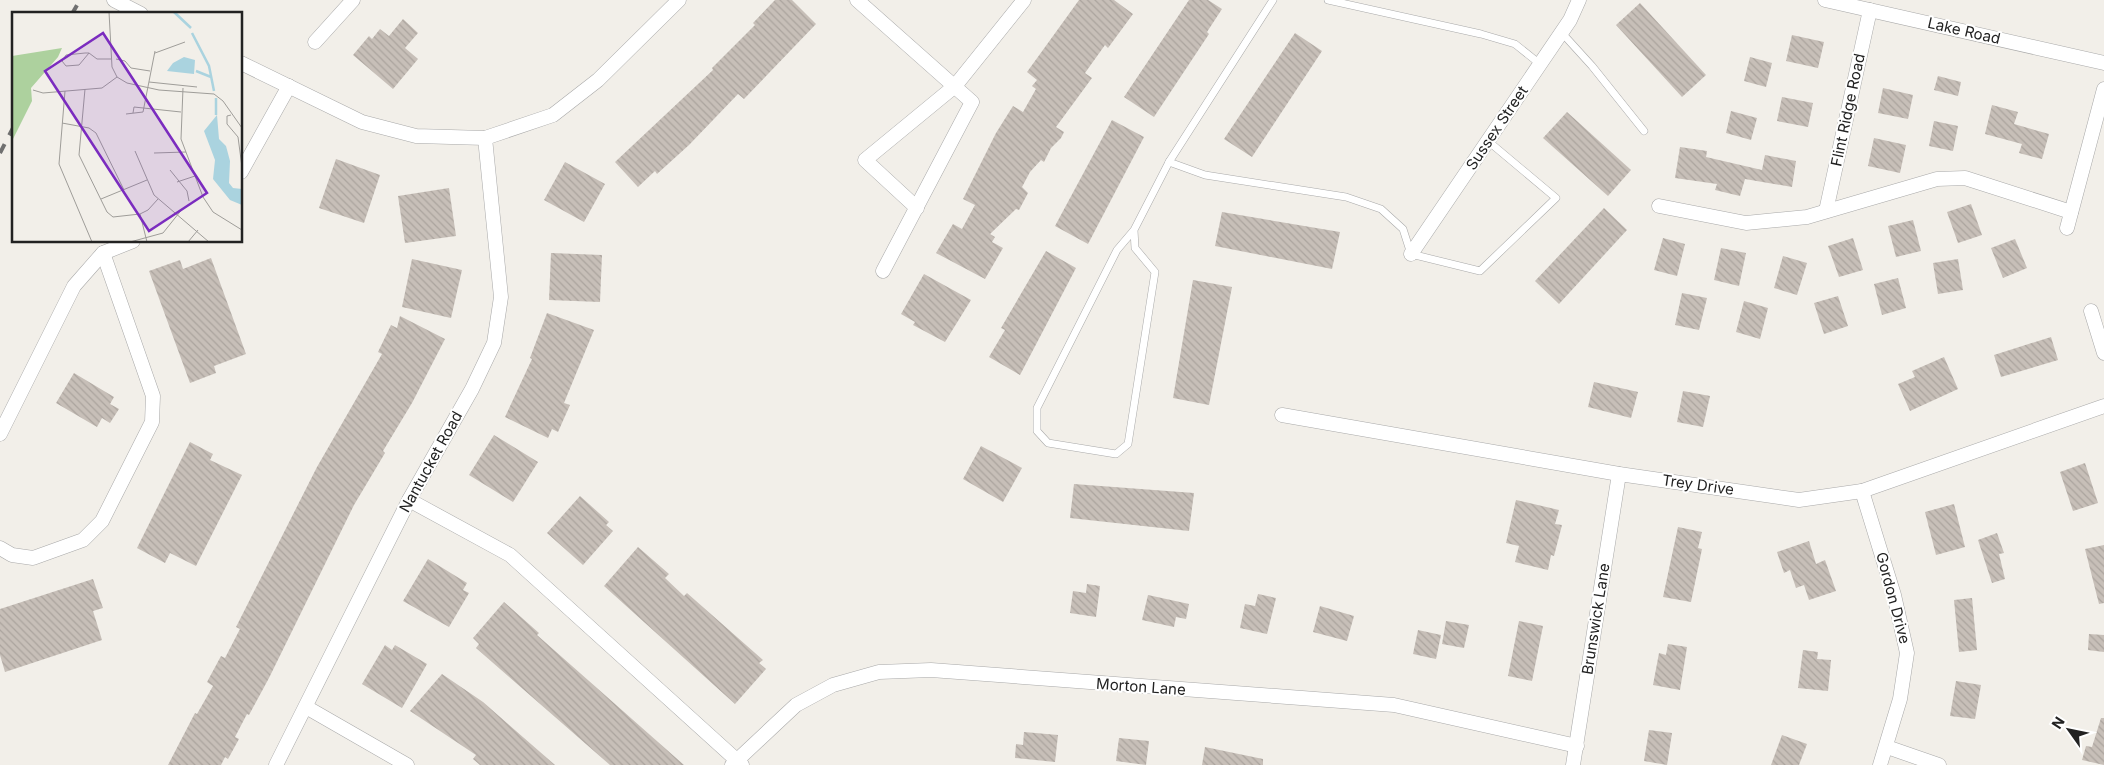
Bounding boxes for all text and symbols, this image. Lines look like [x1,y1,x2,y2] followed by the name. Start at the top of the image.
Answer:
[12,12,242,242] inset map
[1926,13,2002,48] street label: Lake Road
[1826,52,1869,168] street label: Flint Ridge Road
[1461,82,1532,173] street label: Sussex Street
[395,408,466,516] street label: Nantucket Road
[1661,470,1735,499] street label: Trey Drive
[1872,550,1915,646] street label: Gordon Drive
[1577,562,1614,676] street label: Brunswick Lane
[1096,674,1186,699] street label: Morton Lane
[2044,705,2094,755] north arrow
[2048,714,2068,732] text: N

